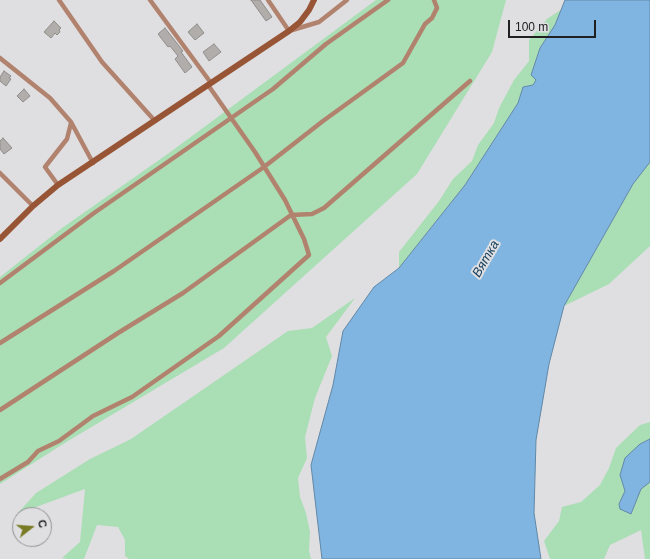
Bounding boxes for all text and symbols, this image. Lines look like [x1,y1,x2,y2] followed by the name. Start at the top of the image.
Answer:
[510,12,598,38] scale bar
[515,20,548,34] text: 100 m
[469,238,503,280] water label: Вятка
[12,507,52,547] north arrow
[36,518,49,529] text: С

